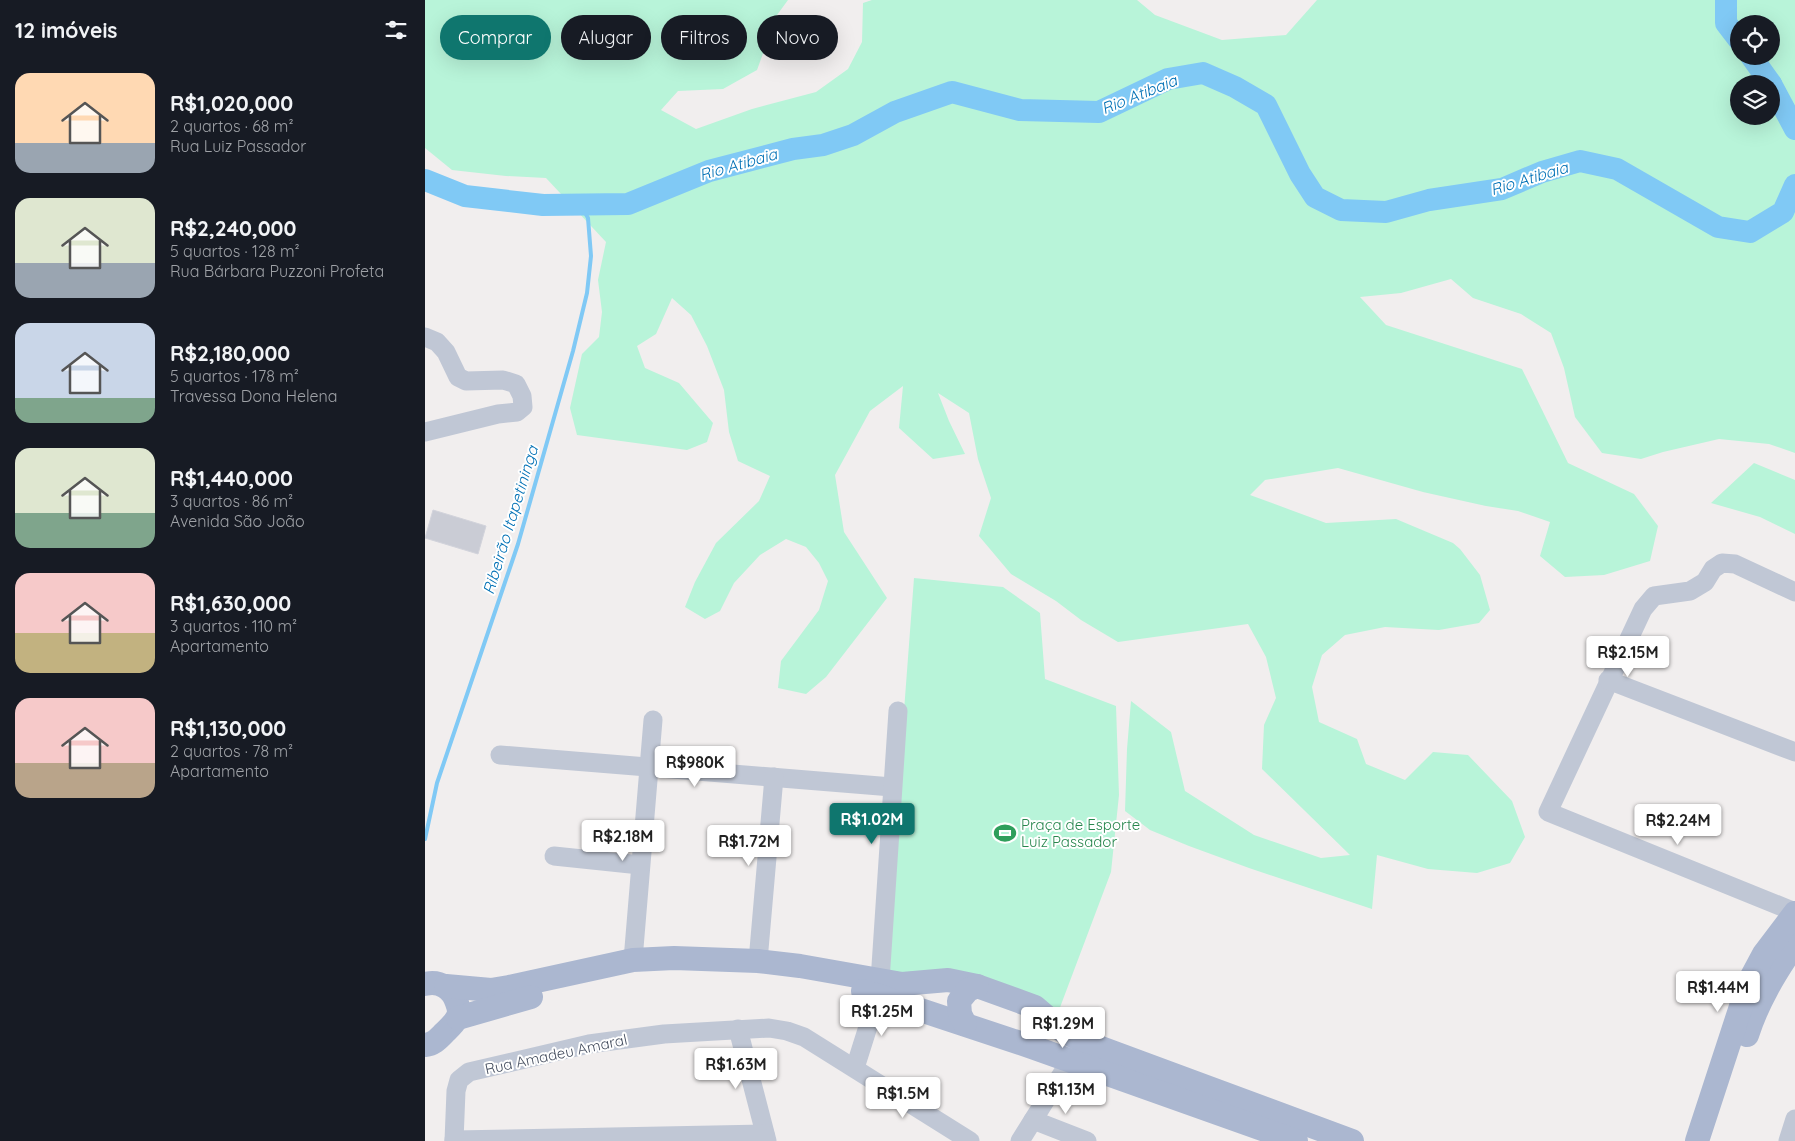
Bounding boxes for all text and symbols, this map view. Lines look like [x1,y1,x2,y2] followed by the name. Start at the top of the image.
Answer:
[440,15,551,60] chip: Comprar
[561,15,651,60] chip: Alugar
[661,15,747,60] chip: Filtros
[757,15,838,60] chip: Novo
[1730,15,1780,125] map controls
[1730,15,1780,65] button: locate
[382,16,410,44] icon: filters
[15,17,117,43] text: 12 imóveis
[1098,69,1181,118] water label: Rio Atibaia
[1730,75,1780,125] button: layers
[170,90,293,116] text: R$1,020,000
[55,93,115,153] icon: home
[170,116,294,136] text: 2 quartos · 68 m²
[170,136,306,156] text: Rua Luiz Passador
[697,143,780,185] water label: Rio Atibaia
[1488,156,1571,199] water label: Rio Atibaia
[170,215,296,241] text: R$2,240,000
[55,218,115,278] icon: home
[170,241,300,261] text: 5 quartos · 128 m²
[170,261,384,281] text: Rua Bárbara Puzzoni Profeta
[170,340,290,366] text: R$2,180,000
[55,343,115,403] icon: home
[170,366,299,386] text: 5 quartos · 178 m²
[170,386,337,406] text: Travessa Dona Helena
[478,442,542,597] water label: Ribeirão Itapetininga
[170,465,293,491] text: R$1,440,000
[55,468,115,528] icon: home
[170,491,293,511] text: 3 quartos · 86 m²
[170,511,305,531] text: Avenida São João
[170,590,291,616] text: R$1,630,000
[55,593,115,653] icon: home
[170,616,297,636] text: 3 quartos · 110 m²
[170,636,269,656] text: Apartamento
[1582,636,1674,678] pin: R$2.15M
[1597,642,1659,662] text: R$2.15M
[170,715,286,741] text: R$1,130,000
[55,718,115,778] icon: home
[170,741,293,761] text: 2 quartos · 78 m²
[654,746,736,788] pin: R$980K
[666,752,724,772] text: R$980K
[170,761,269,781] text: Apartamento
[826,802,918,845] pin: R$1.02M
[1632,804,1724,846] pin: R$2.24M
[841,809,903,829] text: R$1.02M
[1645,810,1711,830] text: R$2.24M
[1021,815,1140,851] place label: Praça de Esporte Luiz Passador
[577,820,669,862] pin: R$2.18M
[992,820,1018,846] sports icon: Praça de Esporte Luiz Passador
[703,824,795,867] pin: R$1.72M
[593,826,653,846] text: R$2.18M
[718,831,780,851] text: R$1.72M
[1672,970,1764,1013] pin: R$1.44M
[1687,977,1749,997] text: R$1.44M
[836,994,928,1037] pin: R$1.25M
[851,1001,913,1021] text: R$1.25M
[1017,1006,1109,1049] pin: R$1.29M
[1032,1013,1094,1033] text: R$1.29M
[483,1030,629,1078] street label: Rua Amadeu Amaral
[690,1048,782,1090] pin: R$1.63M
[705,1054,767,1074] text: R$1.63M
[1020,1072,1112,1115] pin: R$1.13M
[862,1076,944,1119] pin: R$1.5M
[1037,1079,1095,1099] text: R$1.13M
[876,1083,930,1103] text: R$1.5M

